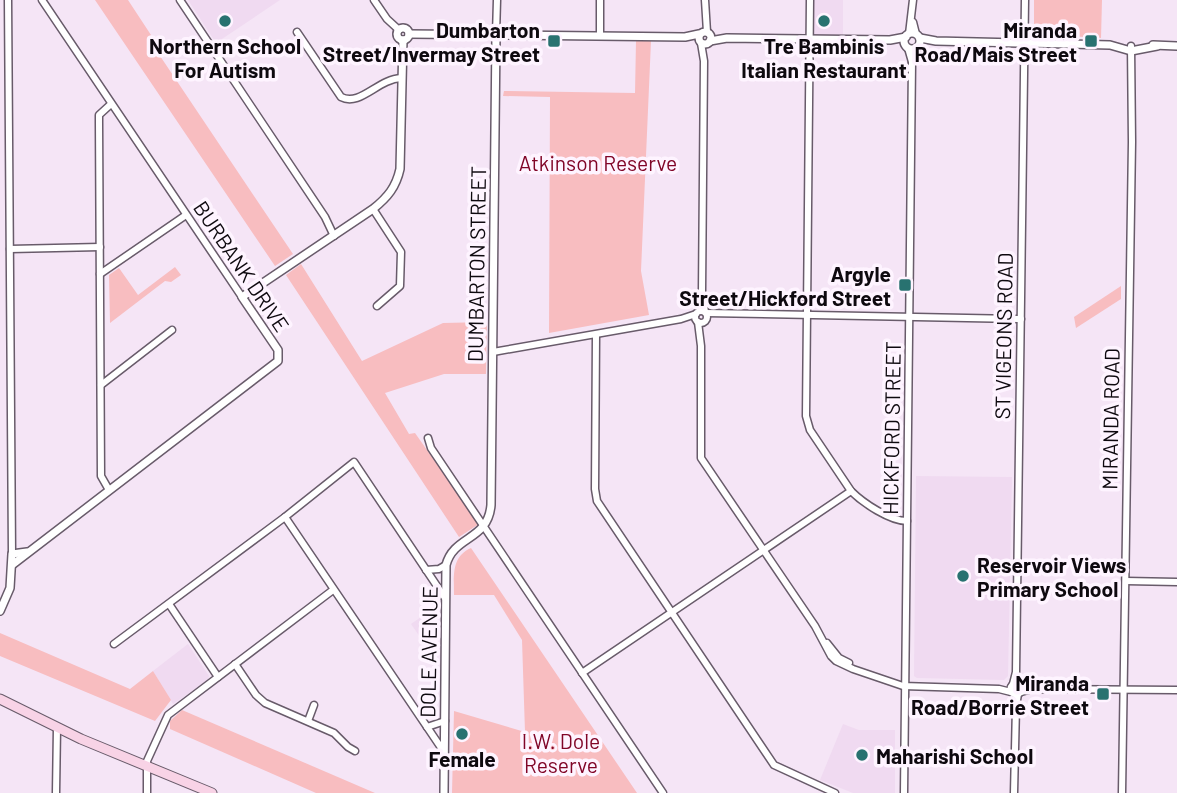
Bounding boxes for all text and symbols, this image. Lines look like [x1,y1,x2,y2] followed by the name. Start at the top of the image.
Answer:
[217,13,233,29] marker: Northern School For Autism
[816,13,832,29] marker: Tre Bambinis Italian Restaurant
[323,17,540,66] place label: Dumbarton Street/Invermay Street
[915,17,1077,66] place label: Miranda Road/Mais Street
[149,33,301,82] place label: Northern School For Autism
[546,33,562,49] marker: Dumbarton Street/Invermay Street
[741,33,907,82] place label: Tre Bambinis Italian Restaurant
[1083,33,1099,49] marker: Miranda Road/Mais Street
[519,150,677,175] park label: Atkinson Reserve
[462,166,490,362] street label: DUMBARTON STREET
[189,196,295,336] street label: BURBANK DRIVE
[989,252,1017,420] street label: ST VIGEONS ROAD
[679,261,891,310] place label: Argyle Street/Hickford Street
[897,277,913,293] marker: Argyle Street/Hickford Street
[877,341,905,515] street label: HICKFORD STREET
[1096,348,1124,490] street label: MIRANDA ROAD
[977,552,1126,601] place label: Reservoir Views Primary School
[955,568,971,584] marker: Reservoir Views Primary School
[414,586,442,718] street label: DOLE AVENUE
[911,670,1089,719] place label: Miranda Road/Borrie Street
[1095,686,1111,702] marker: Miranda Road/Borrie Street
[454,726,470,742] marker: Female
[522,728,600,777] park label: I.W. Dole Reserve
[876,743,1033,768] place label: Maharishi School
[428,746,496,771] place label: Female
[854,747,870,763] marker: Maharishi School

